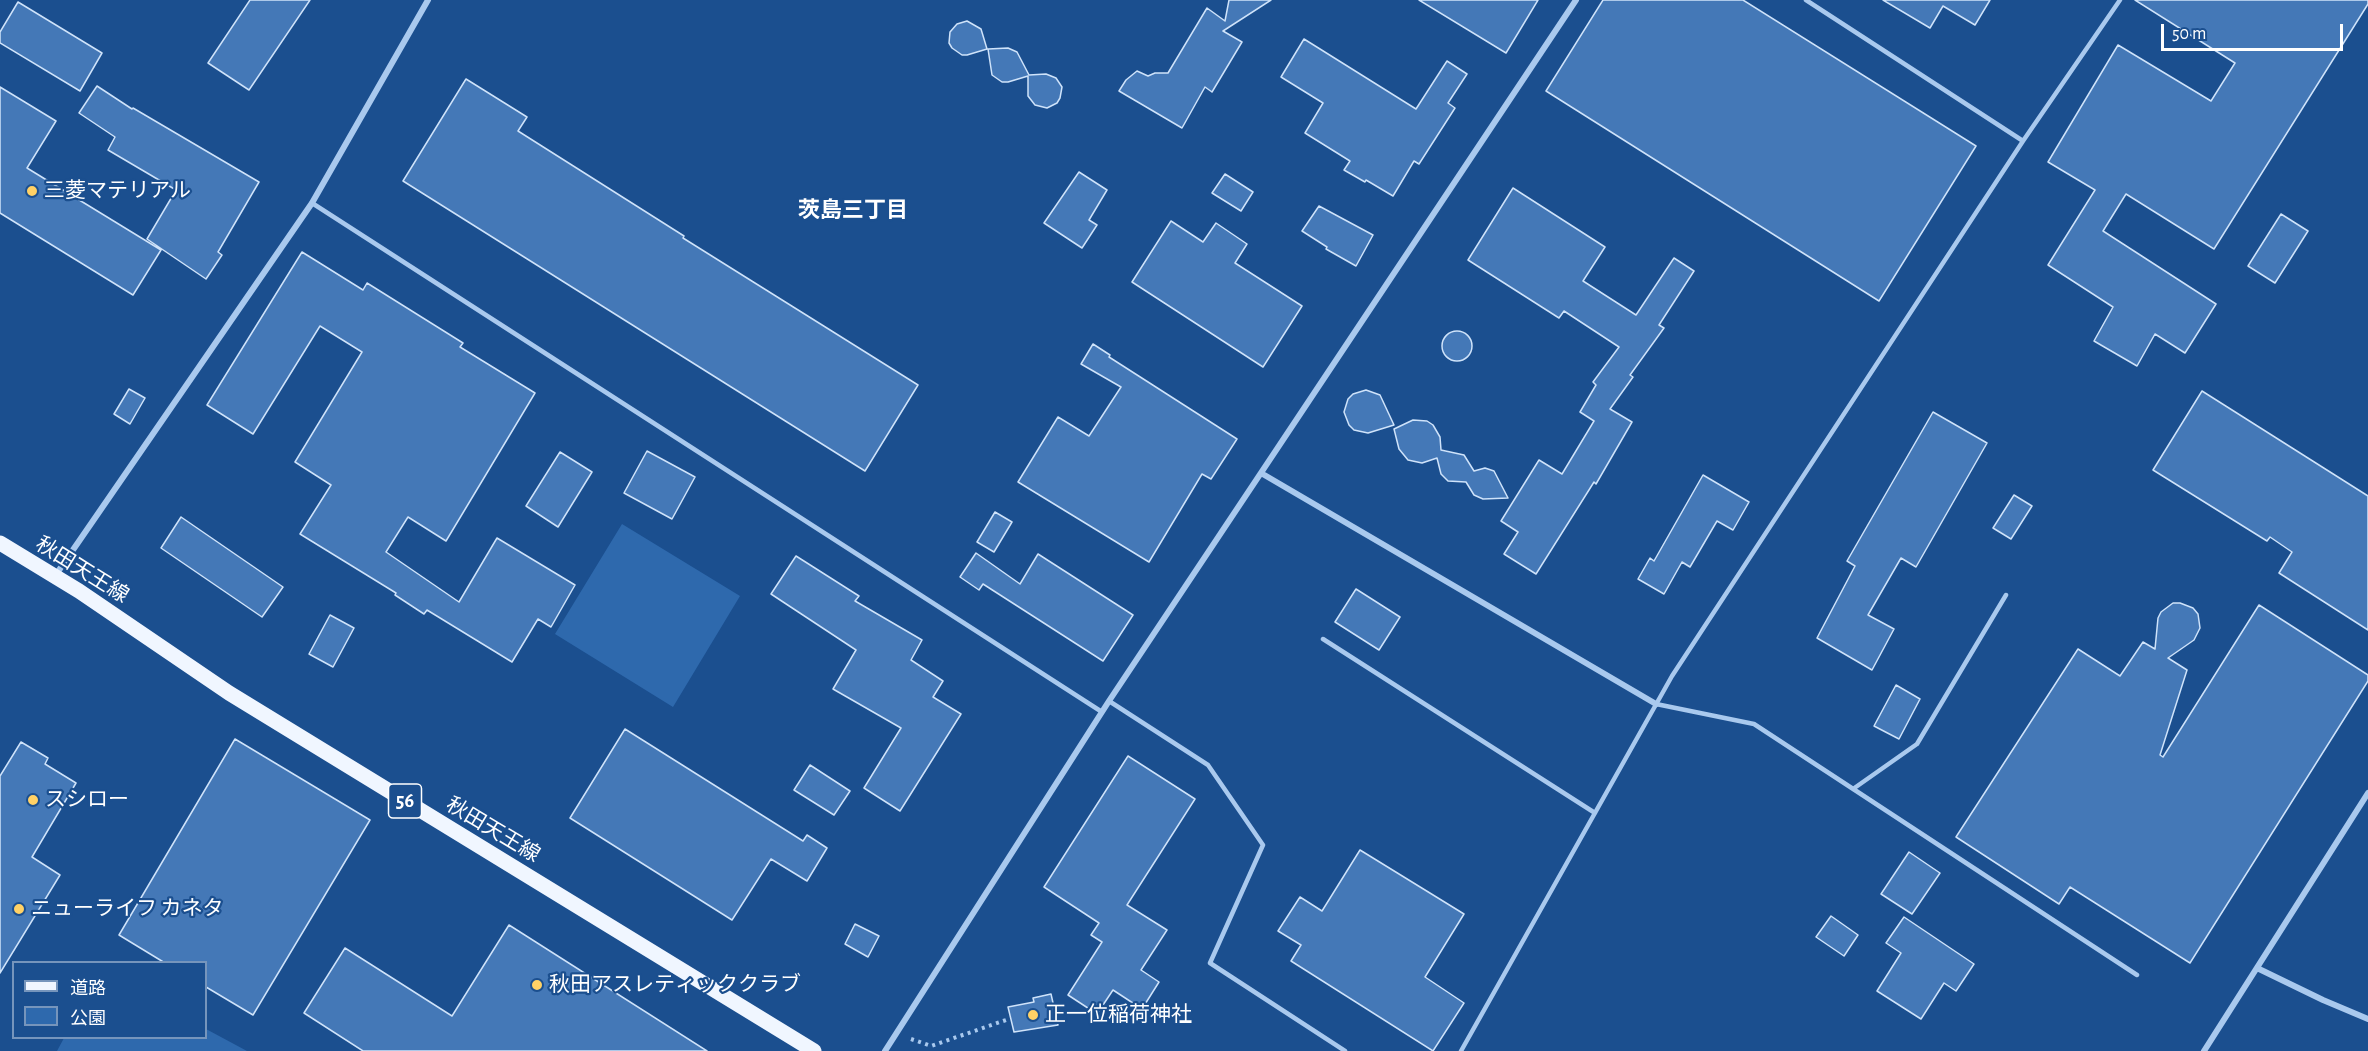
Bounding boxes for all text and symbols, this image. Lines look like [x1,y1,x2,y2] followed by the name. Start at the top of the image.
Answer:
[2164,12,2346,50] scale bar
[2172,25,2206,43] text: 50 m
[44,178,191,204] place label: 三菱マテリアル
[25,184,39,198] marker: 三菱マテリアル
[798,197,908,223] district label: 茨島三丁目
[31,531,133,609] street label: 秋田天王線
[388,784,422,818] road number: 56
[45,787,129,813] place label: スシロー
[442,792,544,868] street label: 秋田天王線
[26,793,40,807] marker: スシロー
[31,896,223,922] place label: ニューライフ カネタ
[12,902,26,916] marker: ニューライフ カネタ
[12,961,207,1039] legend
[549,972,801,998] place label: 秋田アスレティッククラブ
[530,978,544,992] marker: 秋田アスレティッククラブ
[70,980,106,998] text: 道路
[1045,1002,1192,1028] place label: 正一位稲荷神社
[1026,1008,1040,1022] marker: 正一位稲荷神社
[70,1010,106,1028] text: 公園

